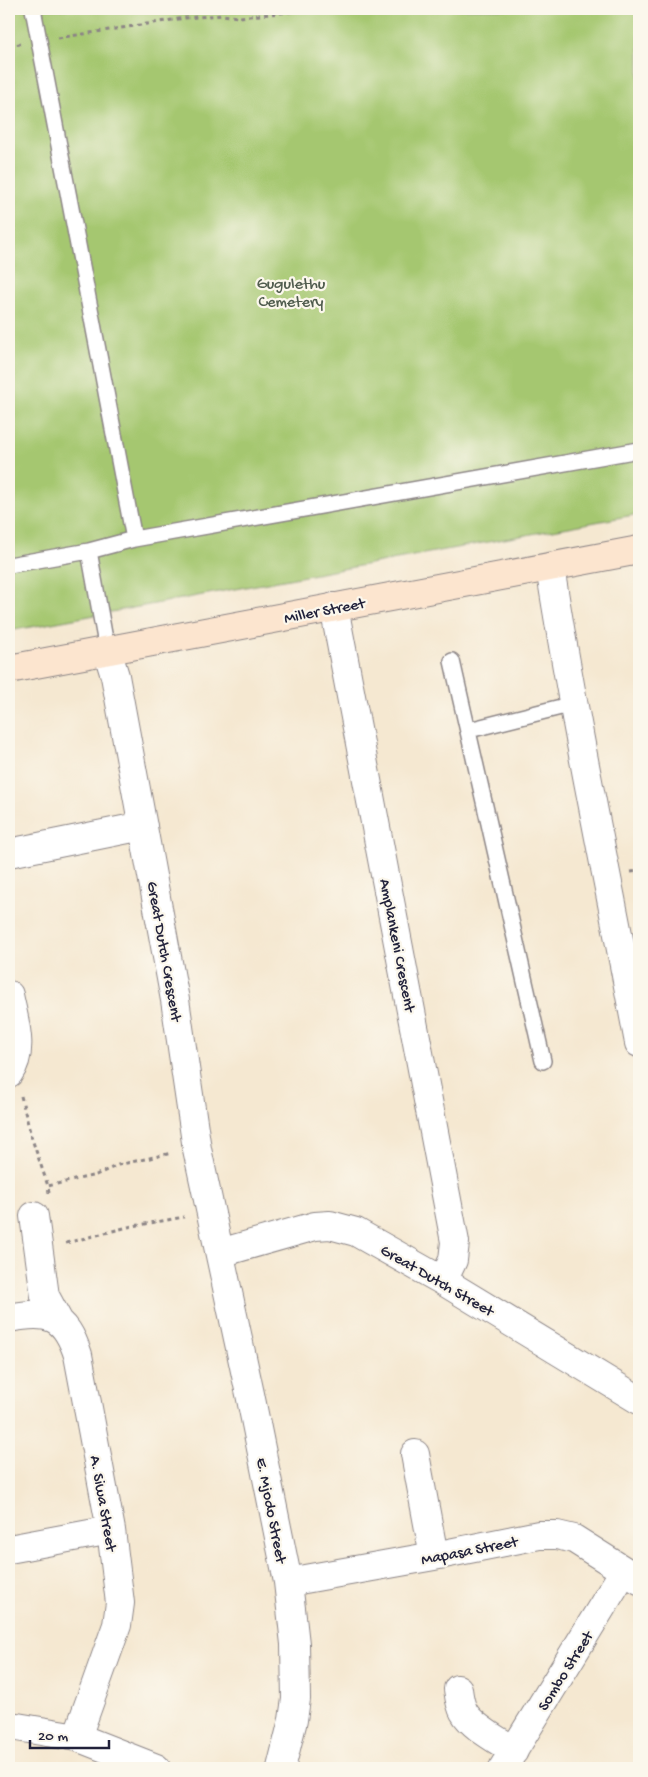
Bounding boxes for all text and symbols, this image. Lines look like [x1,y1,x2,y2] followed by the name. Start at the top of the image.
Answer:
[257,276,326,313] park label: Gugulethu Cemetery
[283,595,368,630] street label: Miller Street
[373,877,418,1015] street label: Amplankeni Crescent
[141,880,184,1025] street label: Great Dutch Crescent
[376,1242,498,1323] street label: Great Dutch Street
[84,1454,120,1554] street label: A. Siwa Street
[250,1456,289,1566] street label: E. Mjodo Street
[420,1533,521,1571] street label: Mapasa Street
[535,1627,600,1715] street label: Sombo Street
[30,1717,109,1749] scale bar
[38,1728,68,1746] text: 20 m

